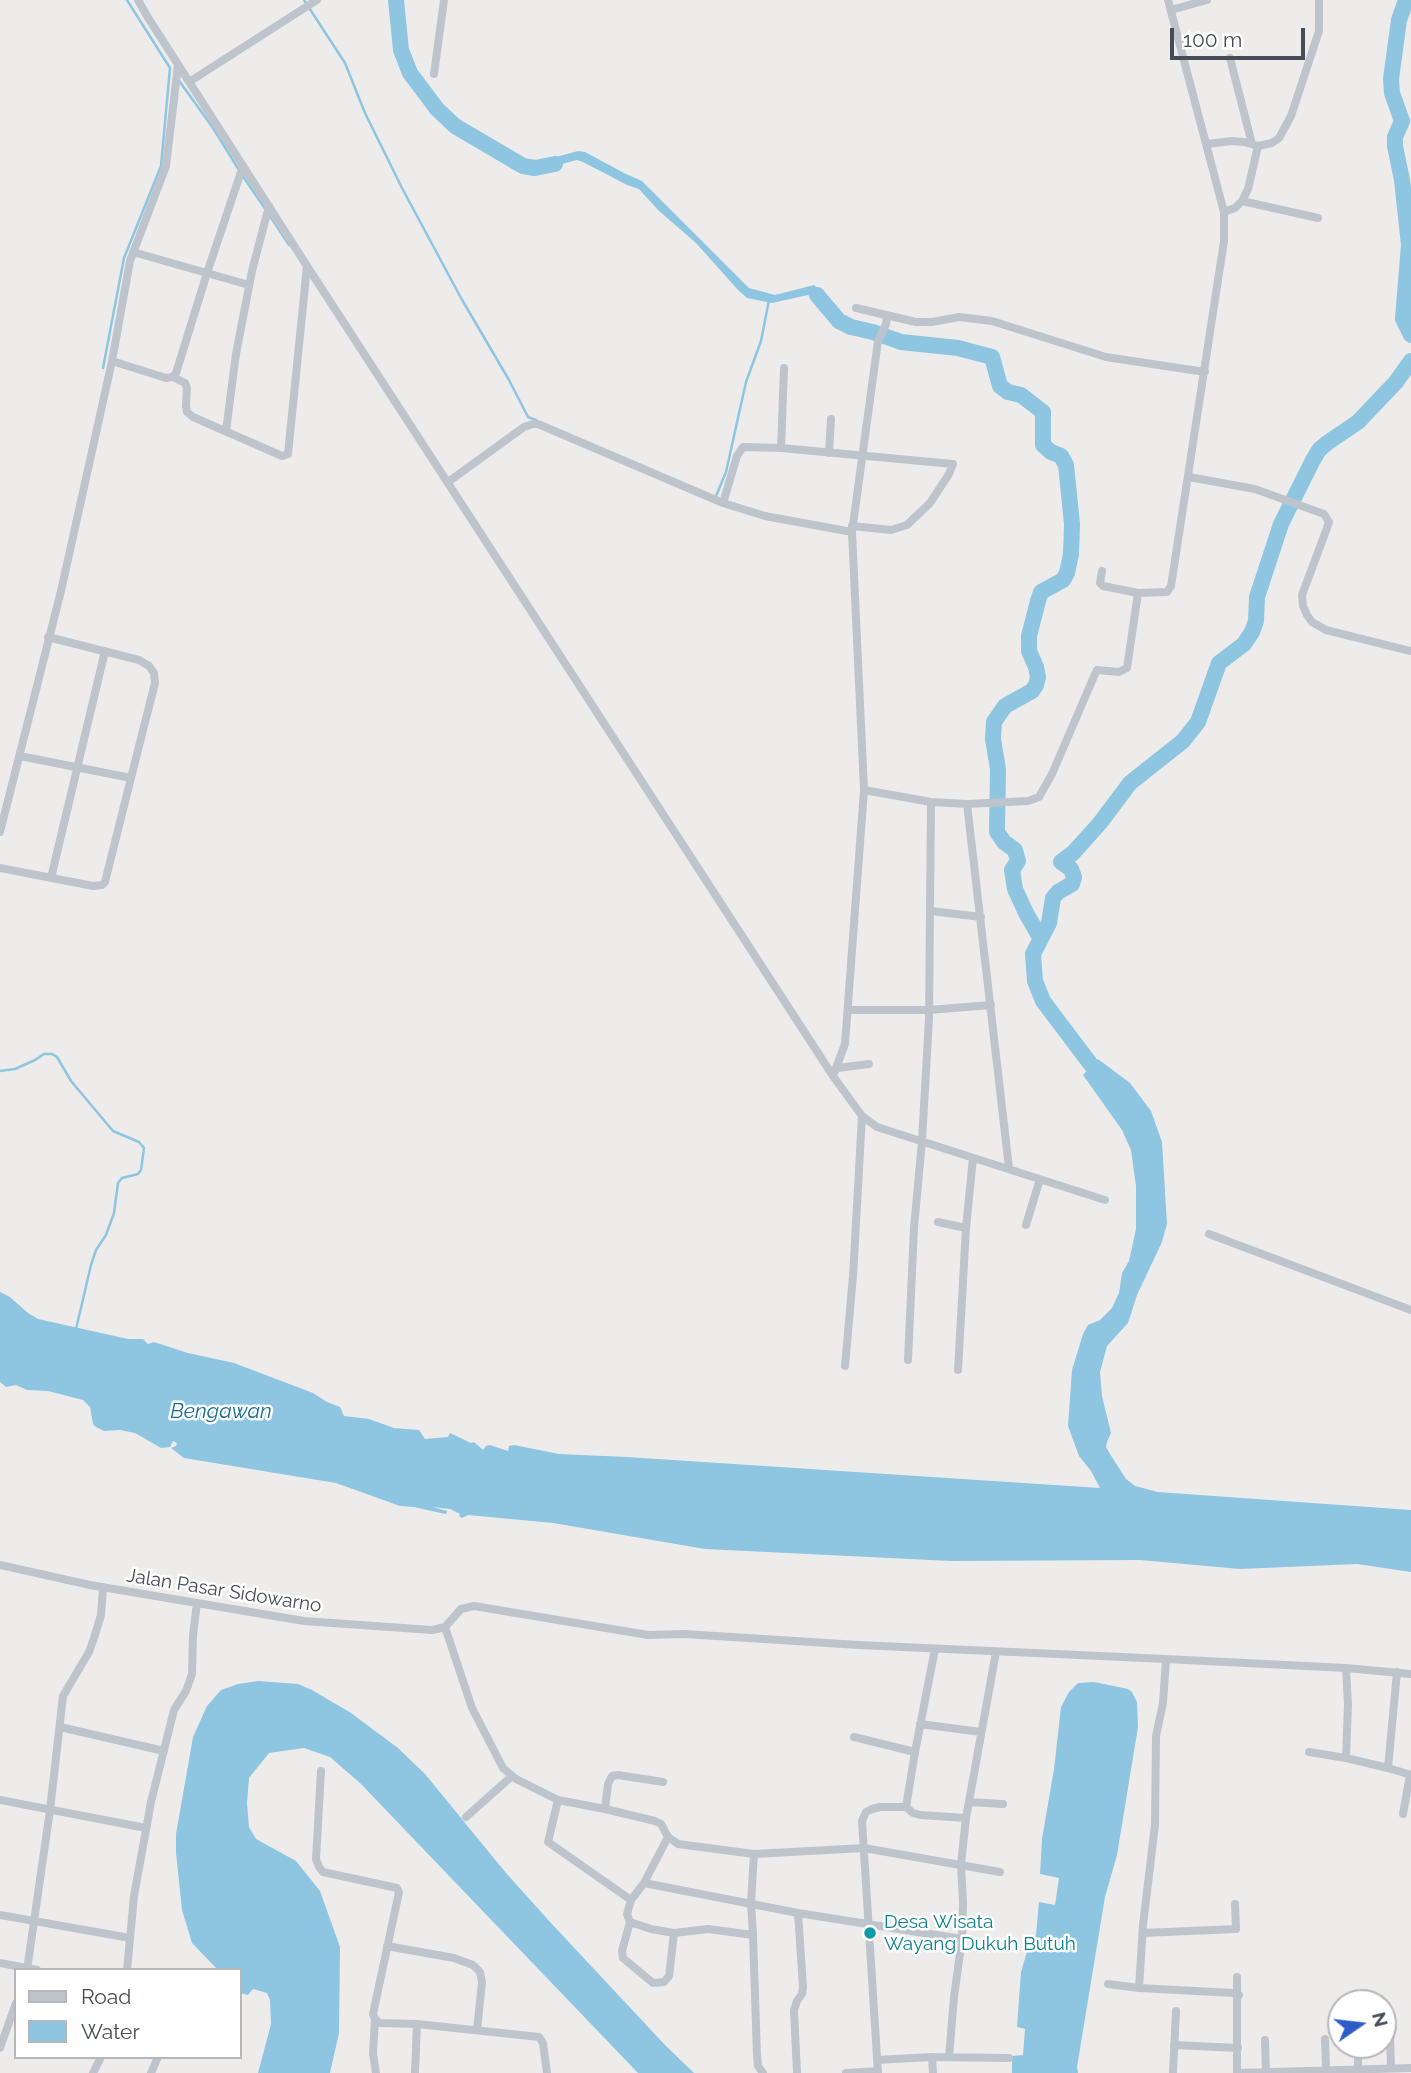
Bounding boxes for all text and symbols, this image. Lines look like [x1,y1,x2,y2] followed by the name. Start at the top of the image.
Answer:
[1173,14,1308,58] scale bar
[1183,27,1242,52] text: 100 m
[170,1399,272,1425] water label: Bengawan
[125,1564,323,1618] street label: Jalan Pasar Sidowarno
[884,1911,1076,1955] place label: Desa Wisata Wayang Dukuh Butuh
[862,1925,878,1941] marker: Desa Wisata Wayang Dukuh Butuh
[14,1968,242,2059] legend
[81,1984,131,2009] text: Road
[1327,1989,1397,2059] north arrow
[1368,2010,1393,2029] text: N
[81,2019,140,2044] text: Water

